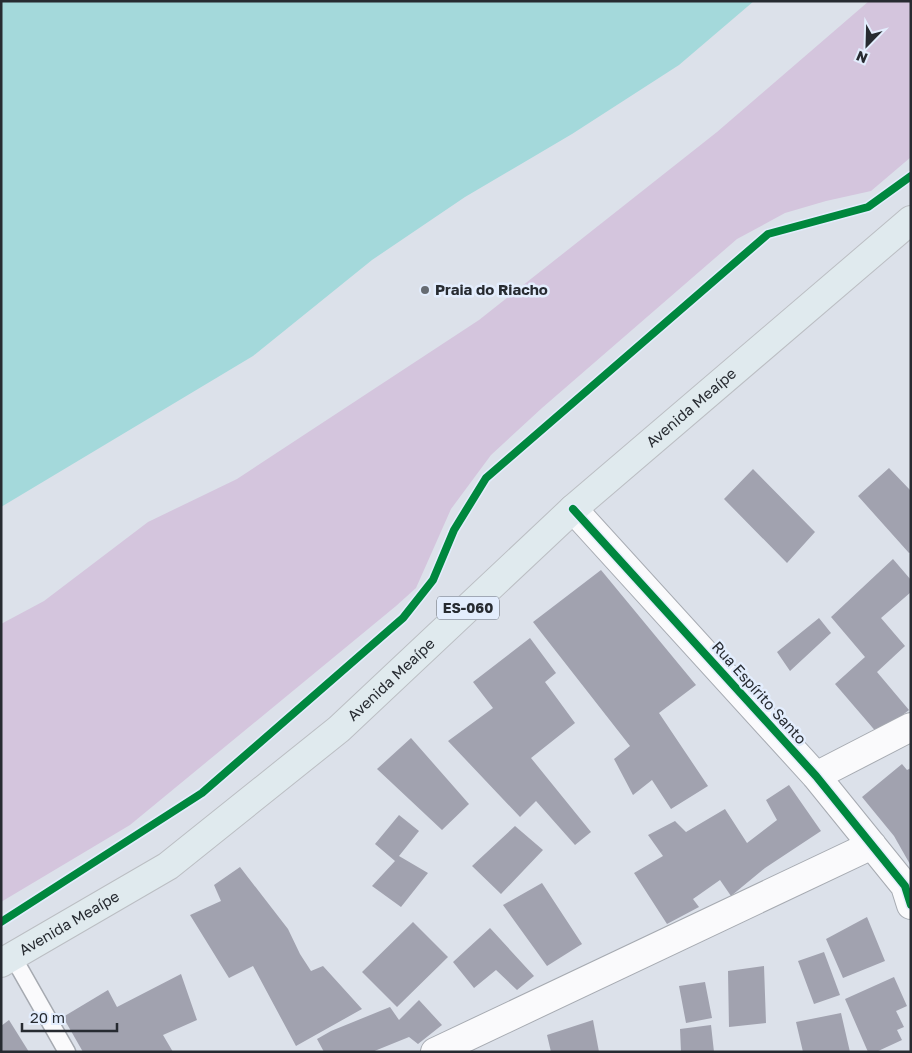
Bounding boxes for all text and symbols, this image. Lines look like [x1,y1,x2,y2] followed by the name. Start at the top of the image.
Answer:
[842,20,892,70] north arrow
[854,48,870,67] text: N
[435,280,548,298] place label: Praia do Riacho
[419,284,431,296] marker: Praia do Riacho
[642,363,740,451] street label: Avenida Meaípe
[437,596,499,620] road number: ES-060
[343,634,438,724] street label: Avenida Meaípe
[709,637,811,748] street label: Rua Espírito Santo
[16,886,122,959] street label: Avenida Meaípe
[22,1000,118,1032] scale bar
[30,1008,65,1026] text: 20 m

